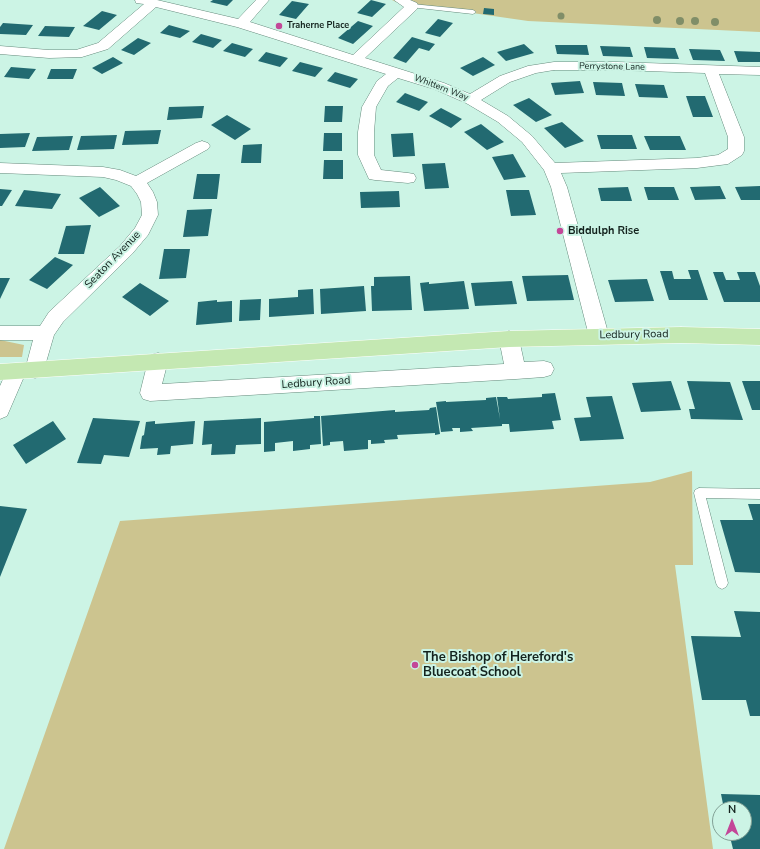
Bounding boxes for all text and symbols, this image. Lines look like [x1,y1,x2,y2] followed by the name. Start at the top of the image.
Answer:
[274,21,284,31] marker: Traherne Place
[287,21,349,31] place label: Traherne Place
[579,61,645,73] street label: Perrystone Lane
[412,73,470,103] street label: Whittern Way
[568,224,639,238] place label: Biddulph Rise
[555,226,565,236] marker: Biddulph Rise
[82,228,144,292] street label: Seaton Avenue
[599,328,669,342] street label: Ledbury Road
[281,374,351,392] street label: Ledbury Road
[423,650,573,681] place label: The Bishop of Hereford's Bluecoat School
[410,660,420,670] marker: The Bishop of Hereford's Bluecoat School
[712,801,752,841] north arrow
[728,802,736,817] text: N

